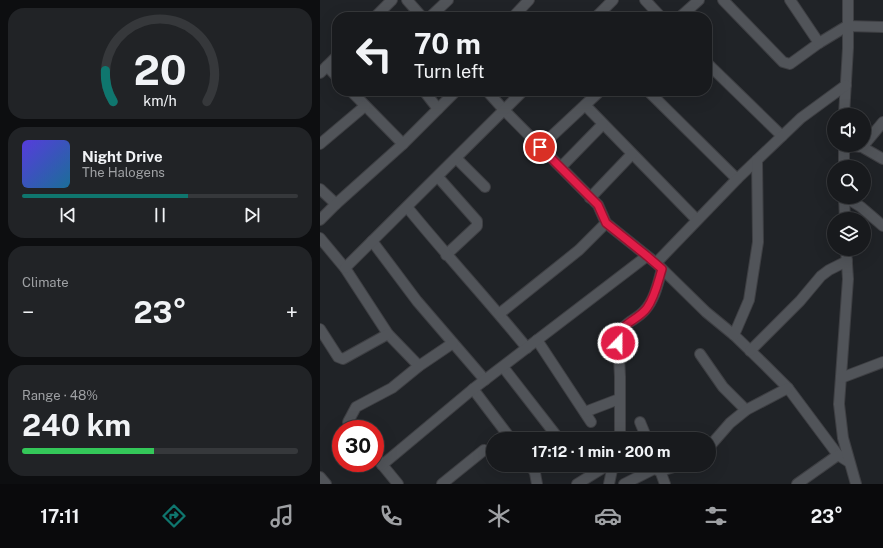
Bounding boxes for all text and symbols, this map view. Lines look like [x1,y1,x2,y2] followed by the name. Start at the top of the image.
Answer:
[414,27,481,60] text: 70 m
[348,28,400,80] icon: left
[133,44,187,93] text: 20
[414,61,484,82] text: Turn left
[143,91,177,108] text: km/h
[827,108,871,256] map controls
[827,108,871,152] button: sound
[523,130,557,164] pin
[529,136,551,158] icon: arrive
[82,148,163,165] text: Night Drive
[827,160,871,204] button: search
[82,165,165,180] text: The Halogens
[57,204,79,226] icon: previous
[149,204,171,226] icon: pause
[241,204,263,226] icon: next
[827,212,871,256] button: layers
[22,275,69,290] text: Climate
[133,294,187,330] text: 23°
[22,299,34,325] text: −
[286,299,298,325] text: +
[597,322,639,364] position arrow
[22,388,98,403] text: Range · 48%
[22,407,131,443] text: 240 km
[332,420,384,472] speed limit sign: 30
[532,443,670,460] text: 17:12 · 1 min · 200 m
[160,502,188,530] icon: directions
[268,502,296,530] icon: music
[377,502,405,530] icon: phone
[485,502,513,530] icon: climate
[594,502,622,530] icon: car
[702,502,730,530] icon: filters
[40,506,79,527] text: 17:11
[811,506,843,527] text: 23°

